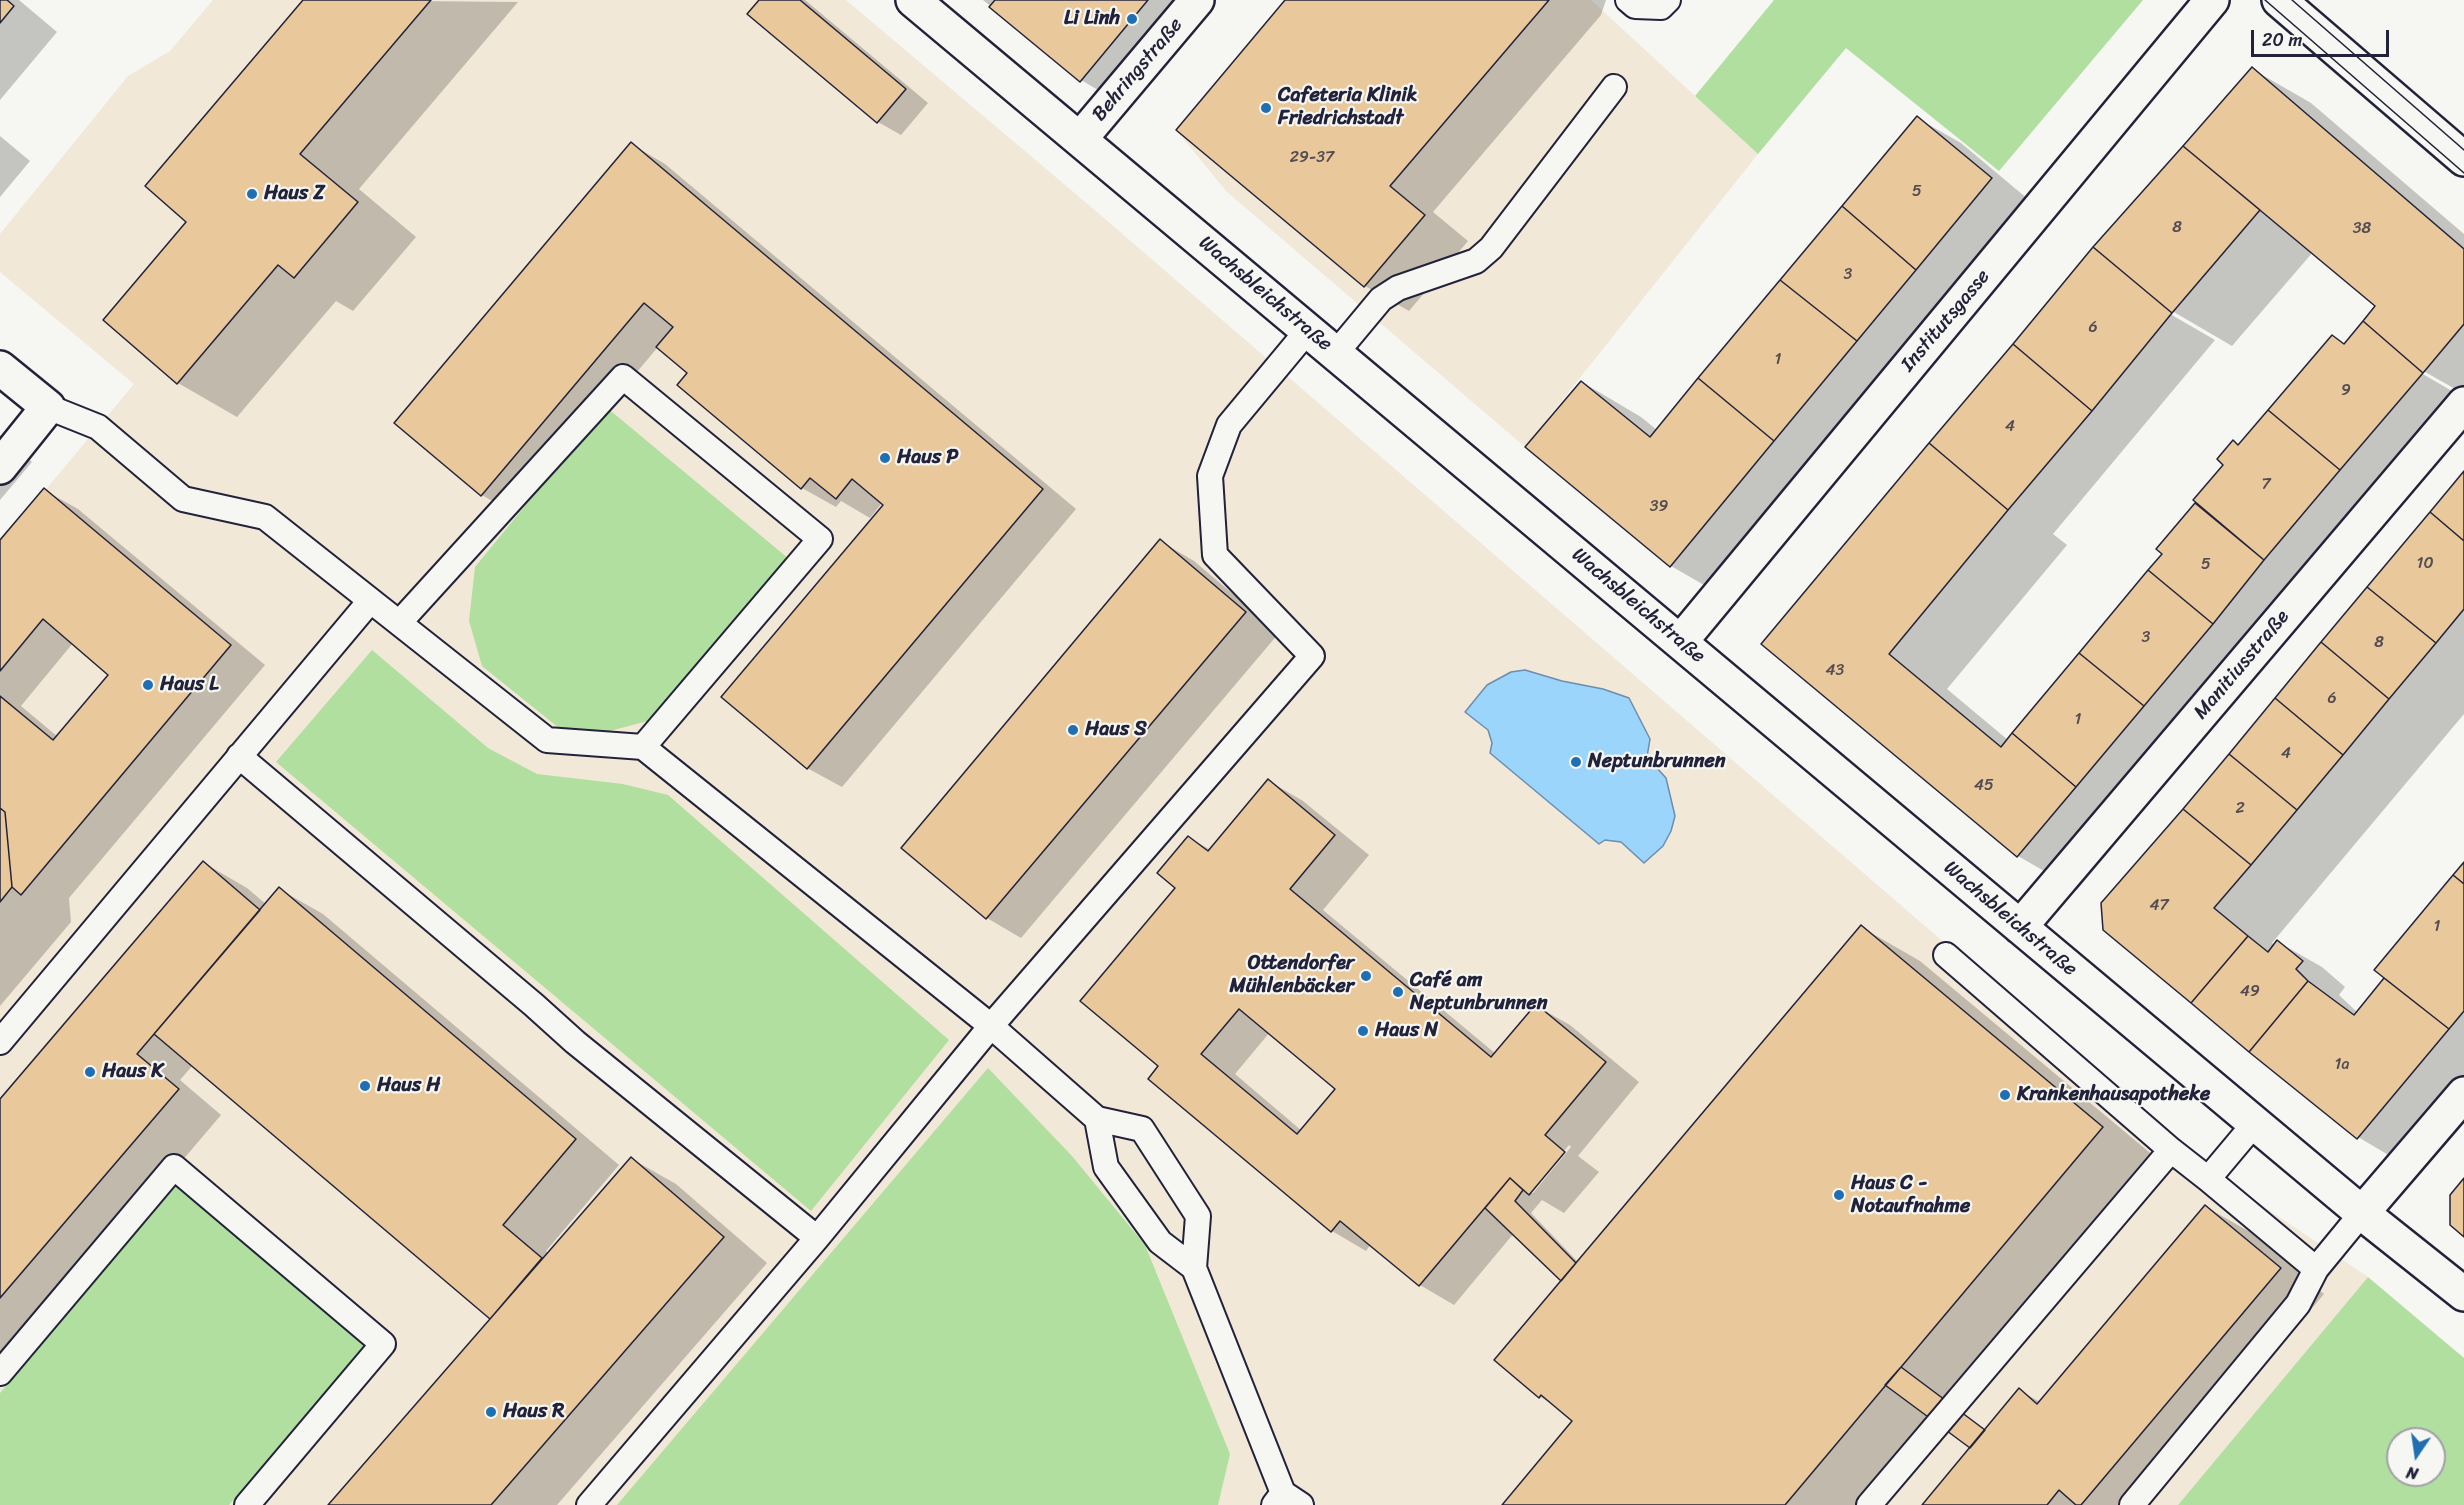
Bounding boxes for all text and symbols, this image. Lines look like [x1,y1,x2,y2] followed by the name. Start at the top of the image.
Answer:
[1064,7,1120,31] place label: Li Linh
[1125,12,1139,26] marker: Li Linh
[1088,13,1188,127] street label: Behringstraße
[2254,18,2392,56] scale bar
[2262,24,2302,56] text: 20 m
[1278,84,1417,131] place label: Cafeteria Klinik Friedrichstadt
[1259,101,1273,115] marker: Cafeteria Klinik Friedrichstadt
[1290,148,1334,168] house number: 29-37
[264,182,325,206] place label: Haus Z
[1912,182,1922,202] house number: 5
[245,187,259,201] marker: Haus Z
[2172,218,2182,238] house number: 8
[2353,219,2371,239] house number: 38
[1193,231,1337,357] street label: Wachsbleichstraße
[1844,265,1852,285] house number: 3
[1896,265,1996,377] street label: Institutsgasse
[2088,318,2098,338] house number: 6
[1775,350,1781,370] house number: 1
[2341,381,2351,401] house number: 9
[2005,417,2015,437] house number: 4
[897,446,958,470] place label: Haus P
[878,451,892,465] marker: Haus P
[2261,475,2271,495] house number: 7
[1650,497,1668,517] house number: 39
[1566,543,1710,669] street label: Wachsbleichstraße
[2417,554,2433,574] house number: 10
[2201,555,2211,575] house number: 5
[2189,605,2295,725] street label: Manitiusstraße
[2142,628,2150,648] house number: 3
[2374,633,2384,653] house number: 8
[1826,661,1844,681] house number: 43
[160,673,219,697] place label: Haus L
[141,678,155,692] marker: Haus L
[2327,689,2337,709] house number: 6
[2075,710,2081,730] house number: 1
[1085,718,1147,742] place label: Haus S
[1066,723,1080,737] marker: Haus S
[2281,744,2291,764] house number: 4
[1588,750,1726,774] place label: Neptunbrunnen
[1569,755,1583,769] marker: Neptunbrunnen
[1974,776,1994,796] house number: 45
[2235,799,2245,819] house number: 2
[1938,856,2082,982] street label: Wachsbleichstraße
[2149,896,2169,916] house number: 47
[2434,917,2440,937] house number: 1
[1230,952,1354,999] place label: Ottendorfer Mühlenbäcker
[1359,969,1373,983] marker: Ottendorfer Mühlenbäcker
[1410,969,1548,1016] place label: Café am Neptunbrunnen
[2240,982,2260,1002] house number: 49
[1391,985,1405,999] marker: Café am Neptunbrunnen
[1375,1019,1438,1043] place label: Haus N
[1356,1024,1370,1038] marker: Haus N
[2335,1055,2349,1075] house number: 1a
[102,1060,163,1084] place label: Haus K
[83,1065,97,1079] marker: Haus K
[377,1074,440,1098] place label: Haus H
[358,1079,372,1093] marker: Haus H
[2017,1083,2210,1107] place label: Krankenhausapotheke
[1998,1088,2012,1102] marker: Krankenhausapotheke
[1851,1172,1970,1219] place label: Haus C - Notaufnahme
[1832,1188,1846,1202] marker: Haus C - Notaufnahme
[503,1400,564,1424] place label: Haus R
[484,1405,498,1419] marker: Haus R
[2386,1427,2446,1487] north arrow
[2404,1458,2421,1488] text: N

